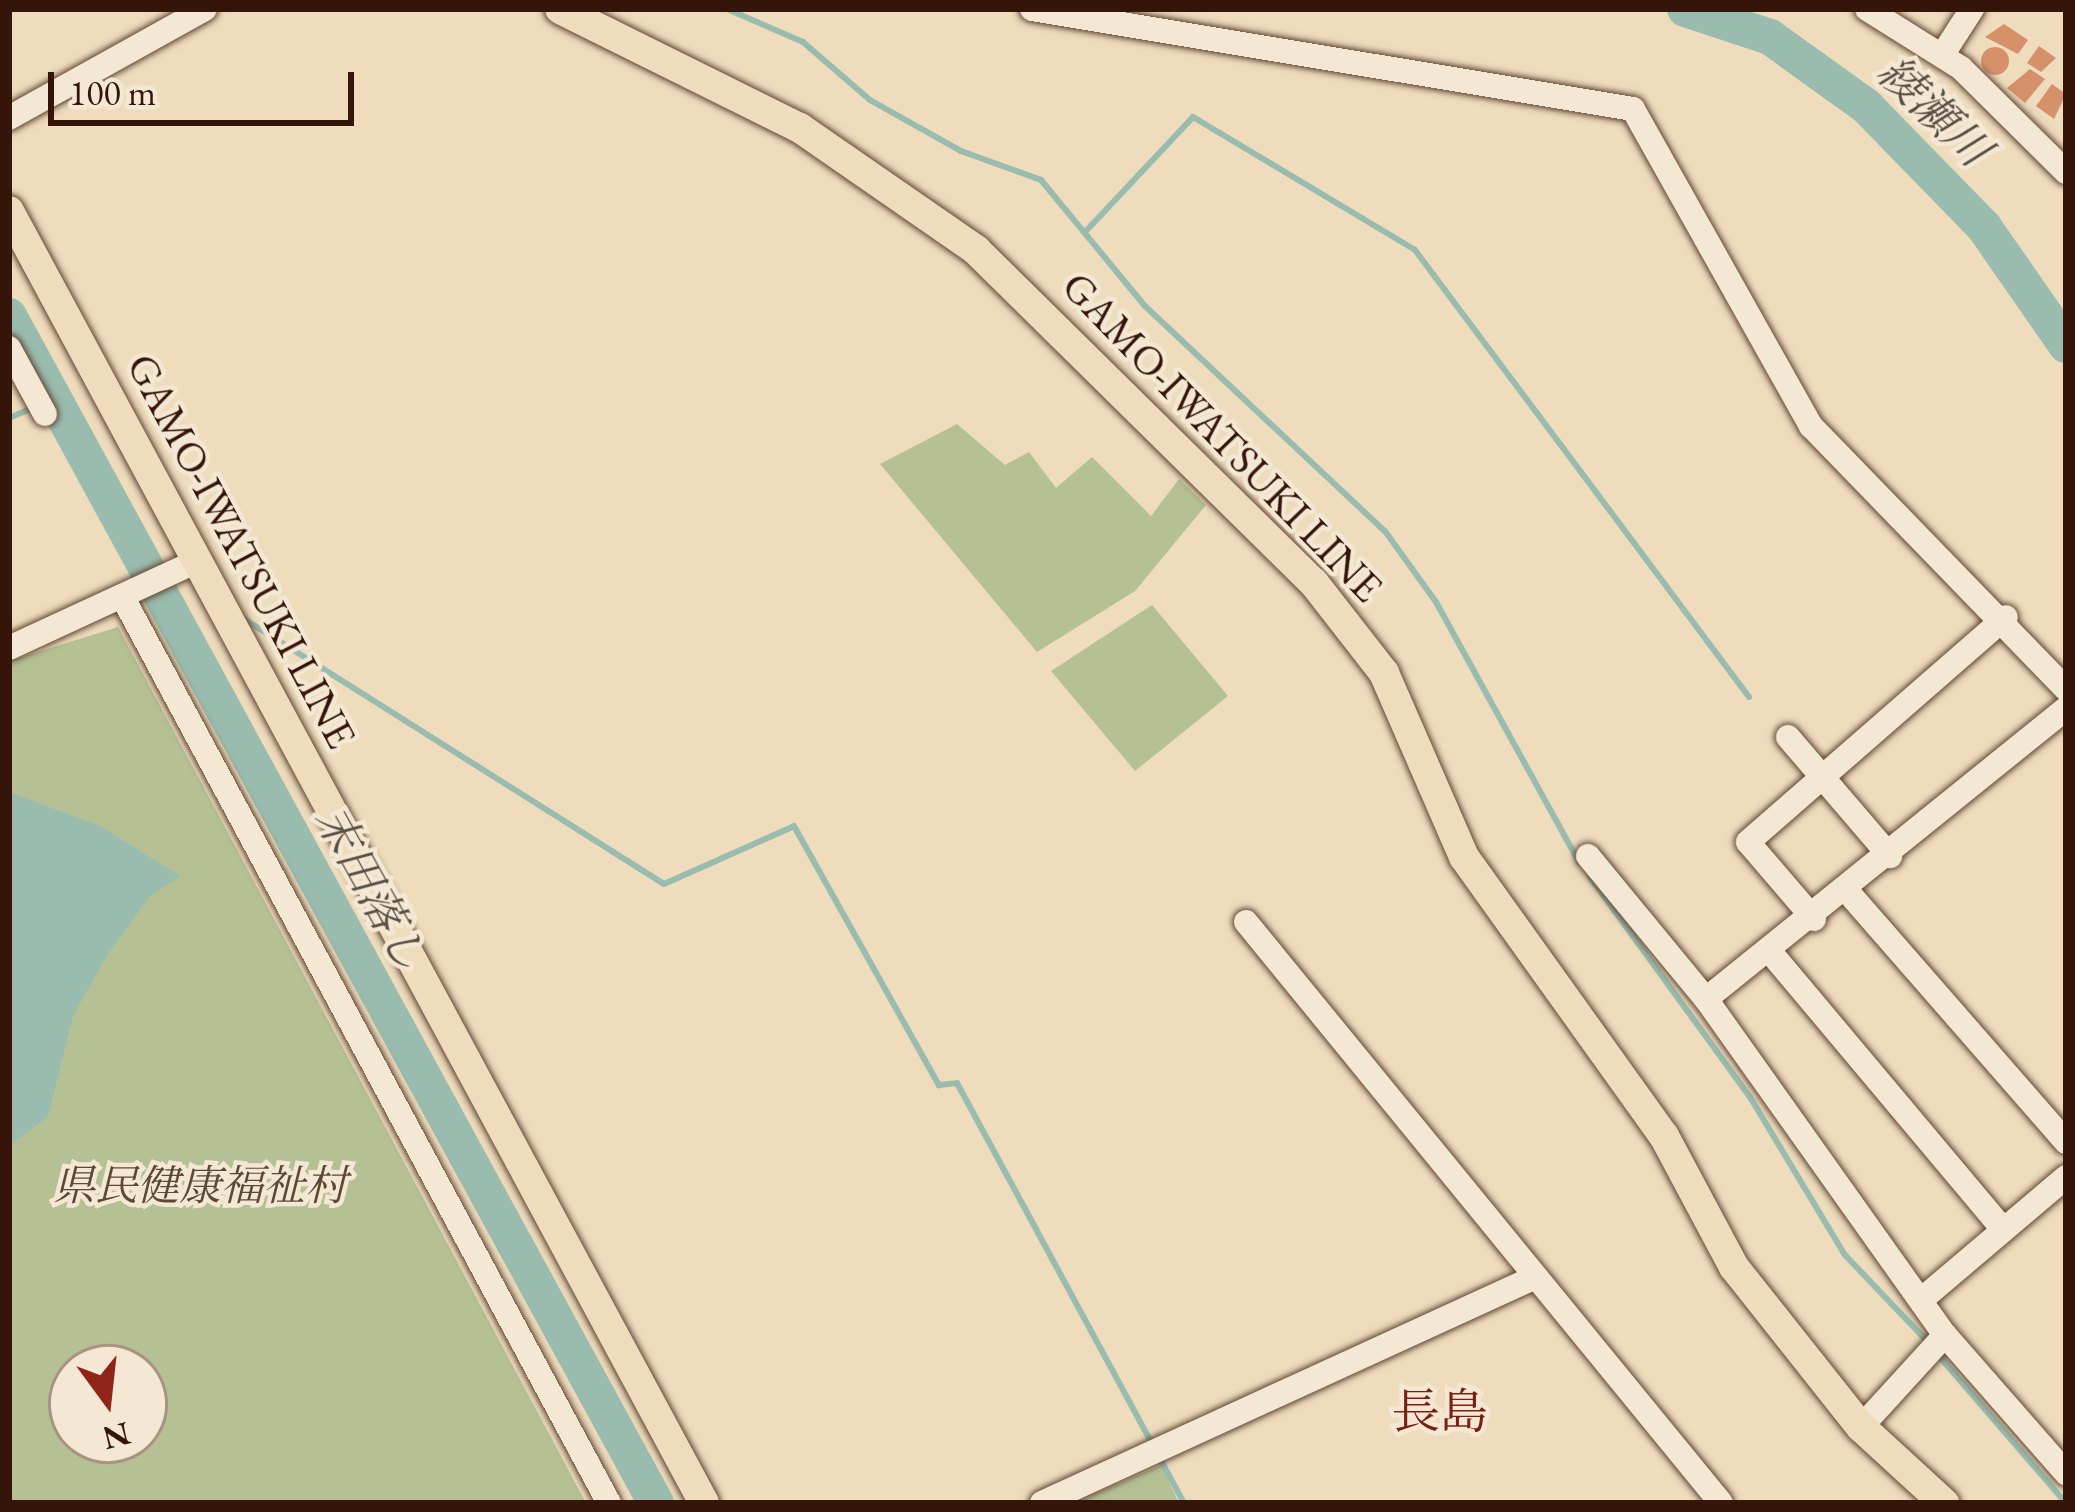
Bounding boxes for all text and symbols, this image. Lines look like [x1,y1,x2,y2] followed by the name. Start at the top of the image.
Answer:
[1867,45,2001,177] water label: 綾瀬川
[54,48,360,122] scale bar
[69,69,156,116] text: 100 m
[1051,262,1393,612] street label: GAMO-IWATSUKI LINE
[116,345,366,757] street label: GAMO-IWATSUKI LINE
[304,796,438,980] water label: 末田落し
[53,1161,347,1211] park label: 県民健康福祉村
[48,1344,168,1464] north arrow
[1392,1383,1488,1441] district label: 長島
[98,1412,135,1461] text: N

